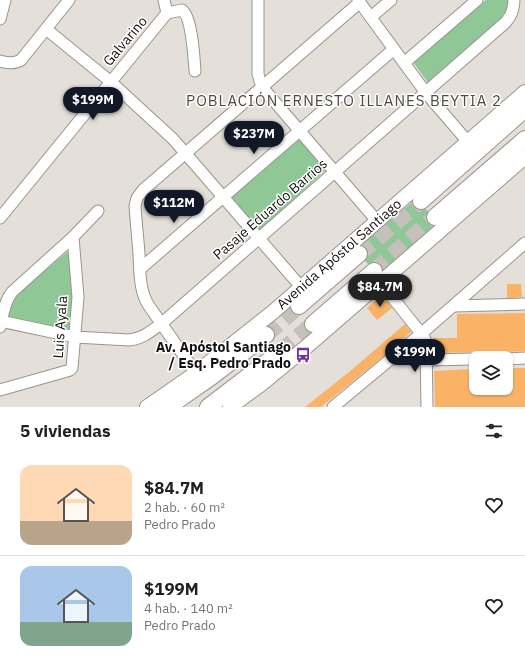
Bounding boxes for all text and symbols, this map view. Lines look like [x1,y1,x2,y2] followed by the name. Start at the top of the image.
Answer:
[99,12,151,70] street label: Galvarino
[65,87,121,121] pin: $199M
[72,91,114,108] text: $199M
[186,91,502,110] district label: POBLACIÓN ERNESTO ILLANES BEYTIA 2
[226,121,282,155] pin: $237M
[233,125,275,142] text: $237M
[209,154,331,264] street label: Pasaje Eduardo Barrios
[146,190,202,224] pin: $112M
[153,194,195,211] text: $112M
[273,195,405,313] street label: Avenida Apóstol Santiago
[347,274,413,308] pin: $84.7M
[357,278,403,295] text: $84.7M
[49,295,71,359] street label: Luis Ayala
[156,338,291,372] place label: Av. Apóstol Santiago / Esq. Pedro Prado
[387,339,443,373] pin: $199M
[394,343,436,360] text: $199M
[294,346,312,364] bus stop icon: Av. Apóstol Santiago / Esq. Pedro Prado
[469,351,513,395] map controls
[469,351,513,395] button: layers
[20,420,111,442] text: 5 viviendas
[483,420,505,442] icon: filters
[144,477,204,499] text: $84.7M
[52,481,100,529] icon: home
[483,494,505,516] icon: heart
[144,499,225,516] text: 2 hab. · 60 m²
[144,516,216,533] text: Pedro Prado
[144,578,199,600] text: $199M
[52,582,100,630] icon: home
[483,595,505,617] icon: heart
[144,600,233,617] text: 4 hab. · 140 m²
[144,617,216,634] text: Pedro Prado

